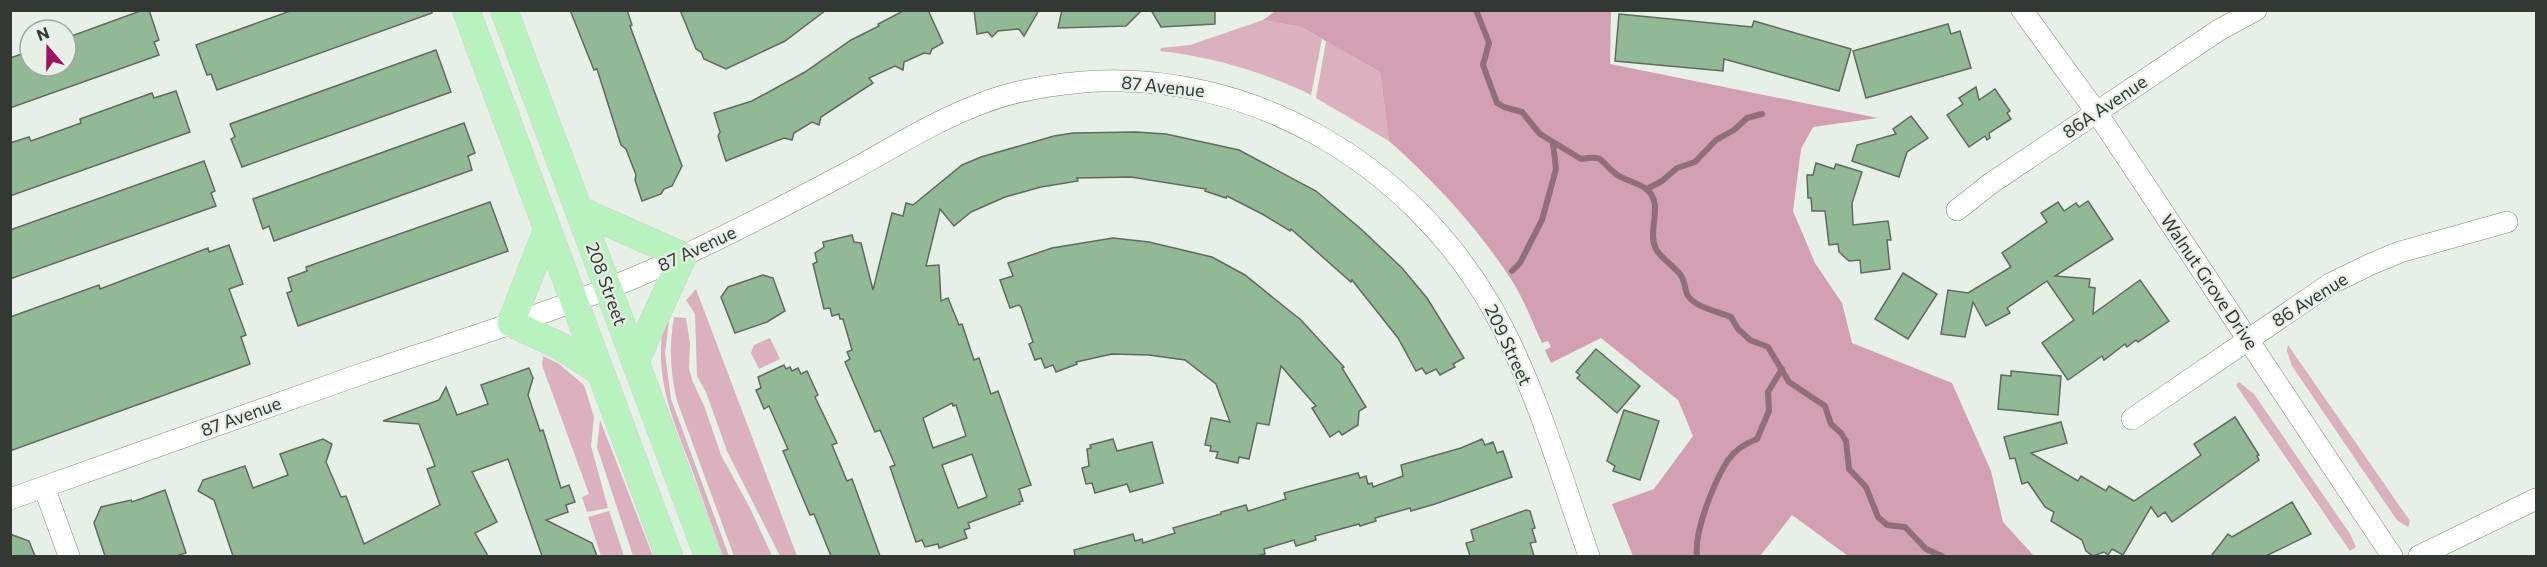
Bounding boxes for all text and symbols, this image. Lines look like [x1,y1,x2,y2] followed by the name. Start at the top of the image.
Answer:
[18,18,78,78] north arrow
[34,22,52,44] text: N
[2058,70,2151,143] street label: 86A Avenue
[1120,71,1206,101] street label: 87 Avenue
[2156,210,2263,353] street label: Walnut Grove Drive
[654,220,739,276] street label: 87 Avenue
[582,239,632,328] street label: 208 Street
[2267,267,2351,331] street label: 86 Avenue
[1481,301,1537,389] street label: 209 Street
[198,391,284,441] street label: 87 Avenue

